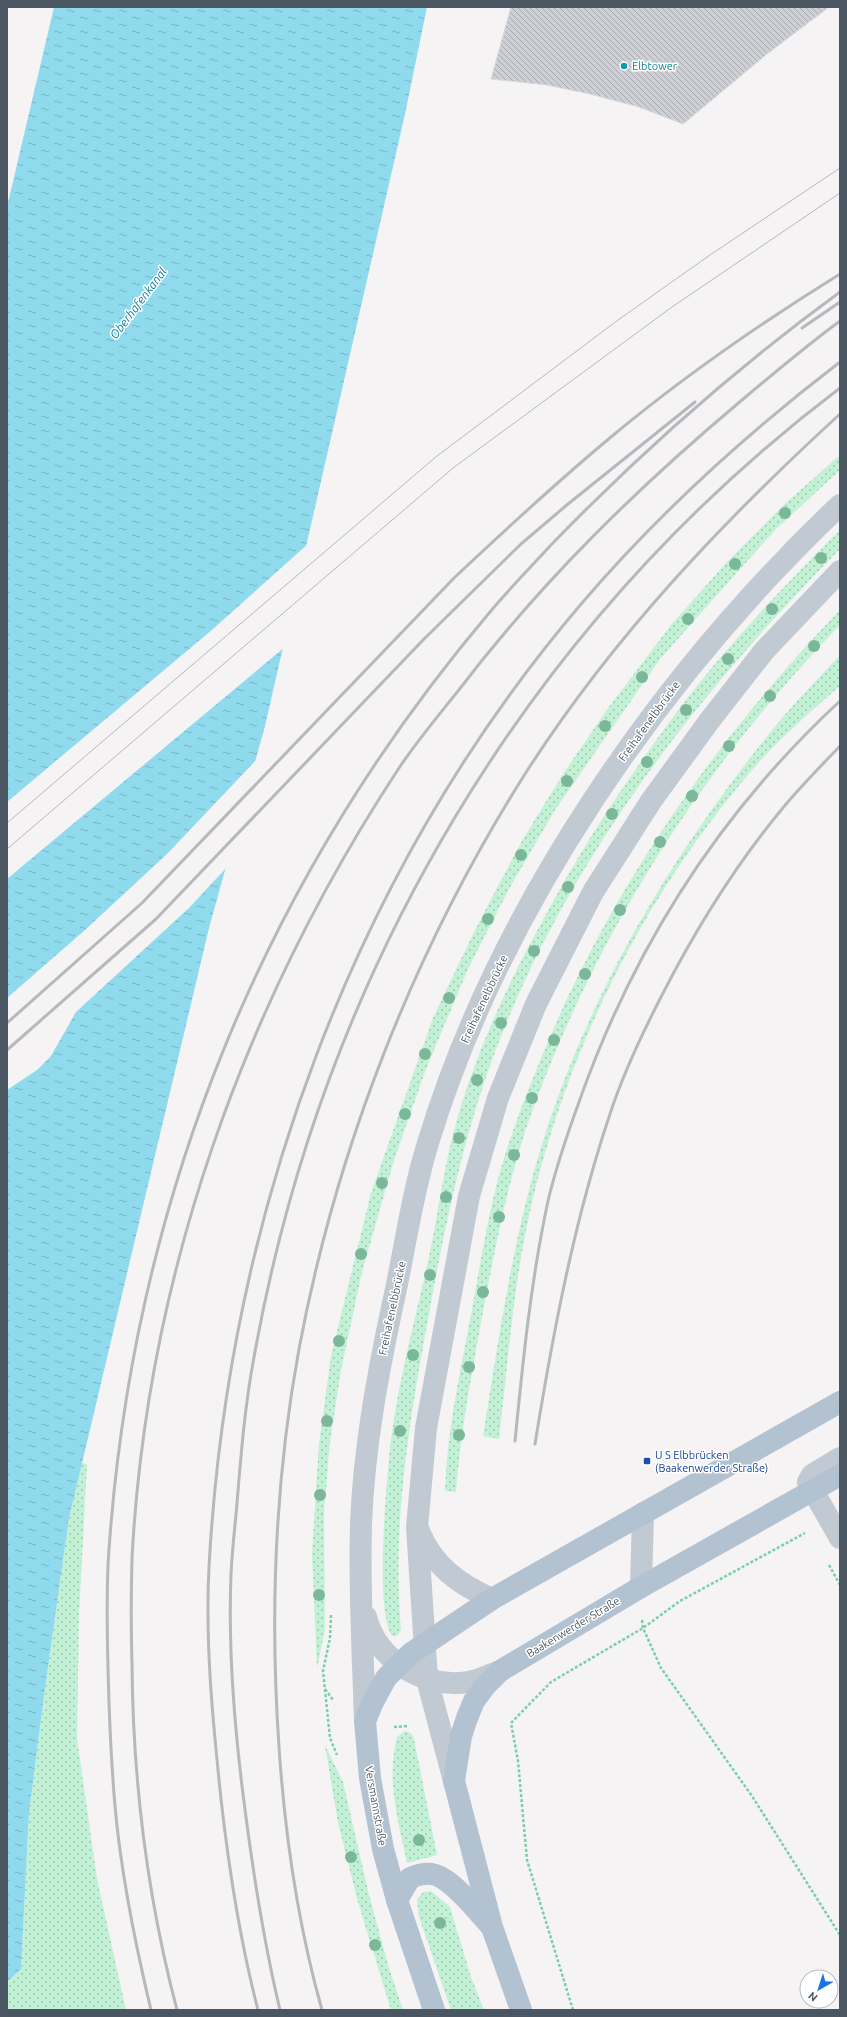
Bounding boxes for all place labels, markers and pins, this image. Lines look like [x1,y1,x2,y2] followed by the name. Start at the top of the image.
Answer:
[632,60,678,72] place label: Elbtower
[619,61,629,71] marker: Elbtower
[655,1449,768,1475] place label: U S Elbbrücken (Baakenwerder Straße)
[642,1456,652,1466] marker: U S Elbbrücken (Baakenwerder Straße)

